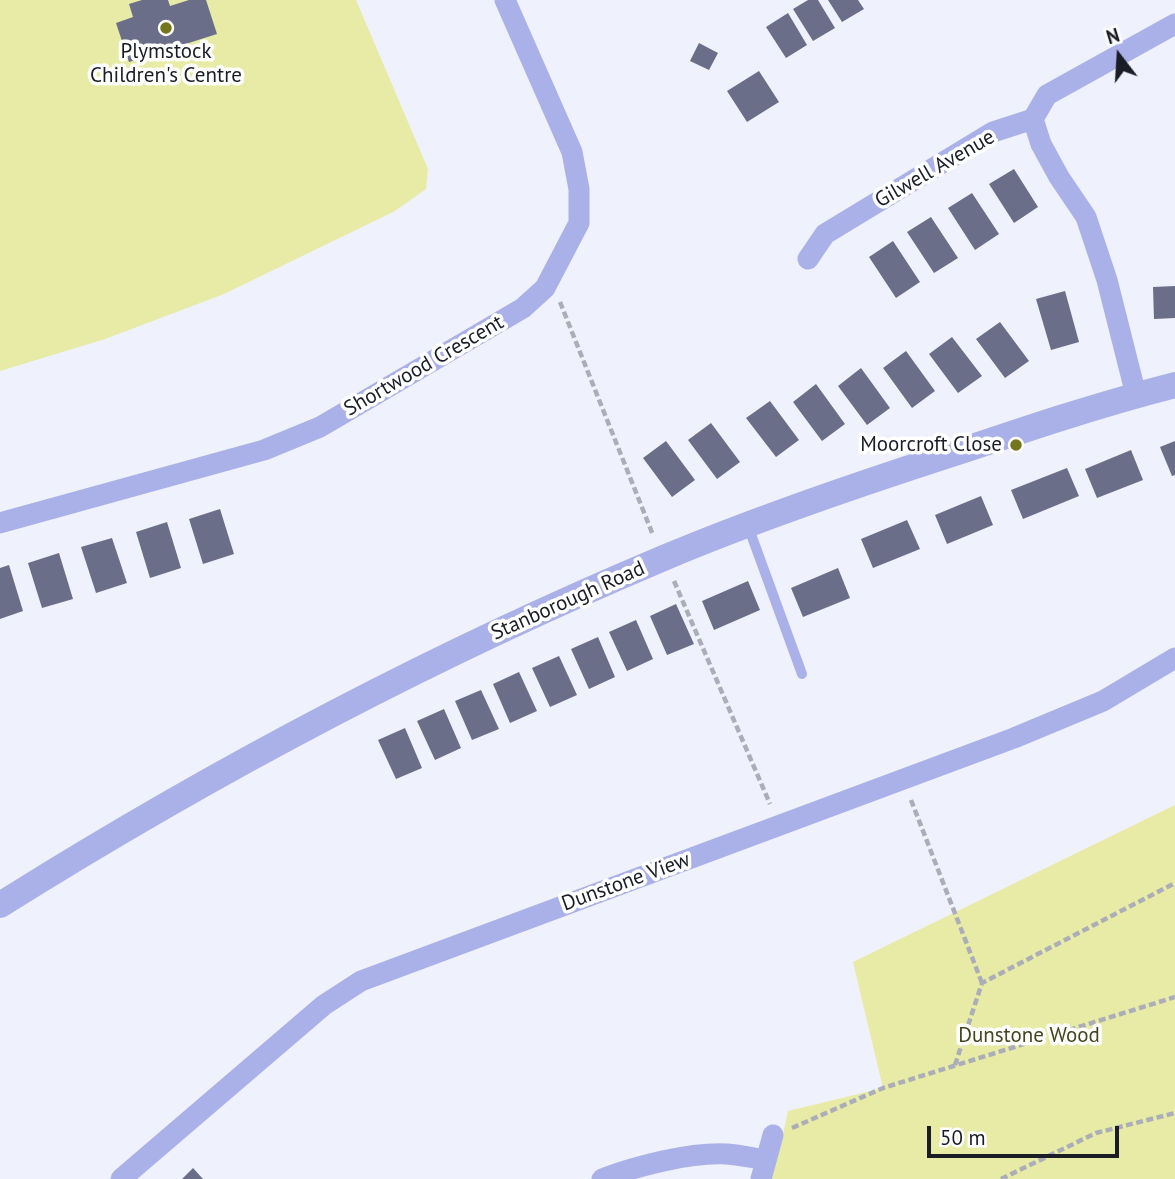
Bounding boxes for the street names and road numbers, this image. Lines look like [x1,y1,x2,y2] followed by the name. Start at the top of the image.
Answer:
[871,125,999,213] street label: Gilwell Avenue
[340,310,508,422] street label: Shortwood Crescent
[487,556,649,646] street label: Stanborough Road
[558,847,694,917] street label: Dunstone View

